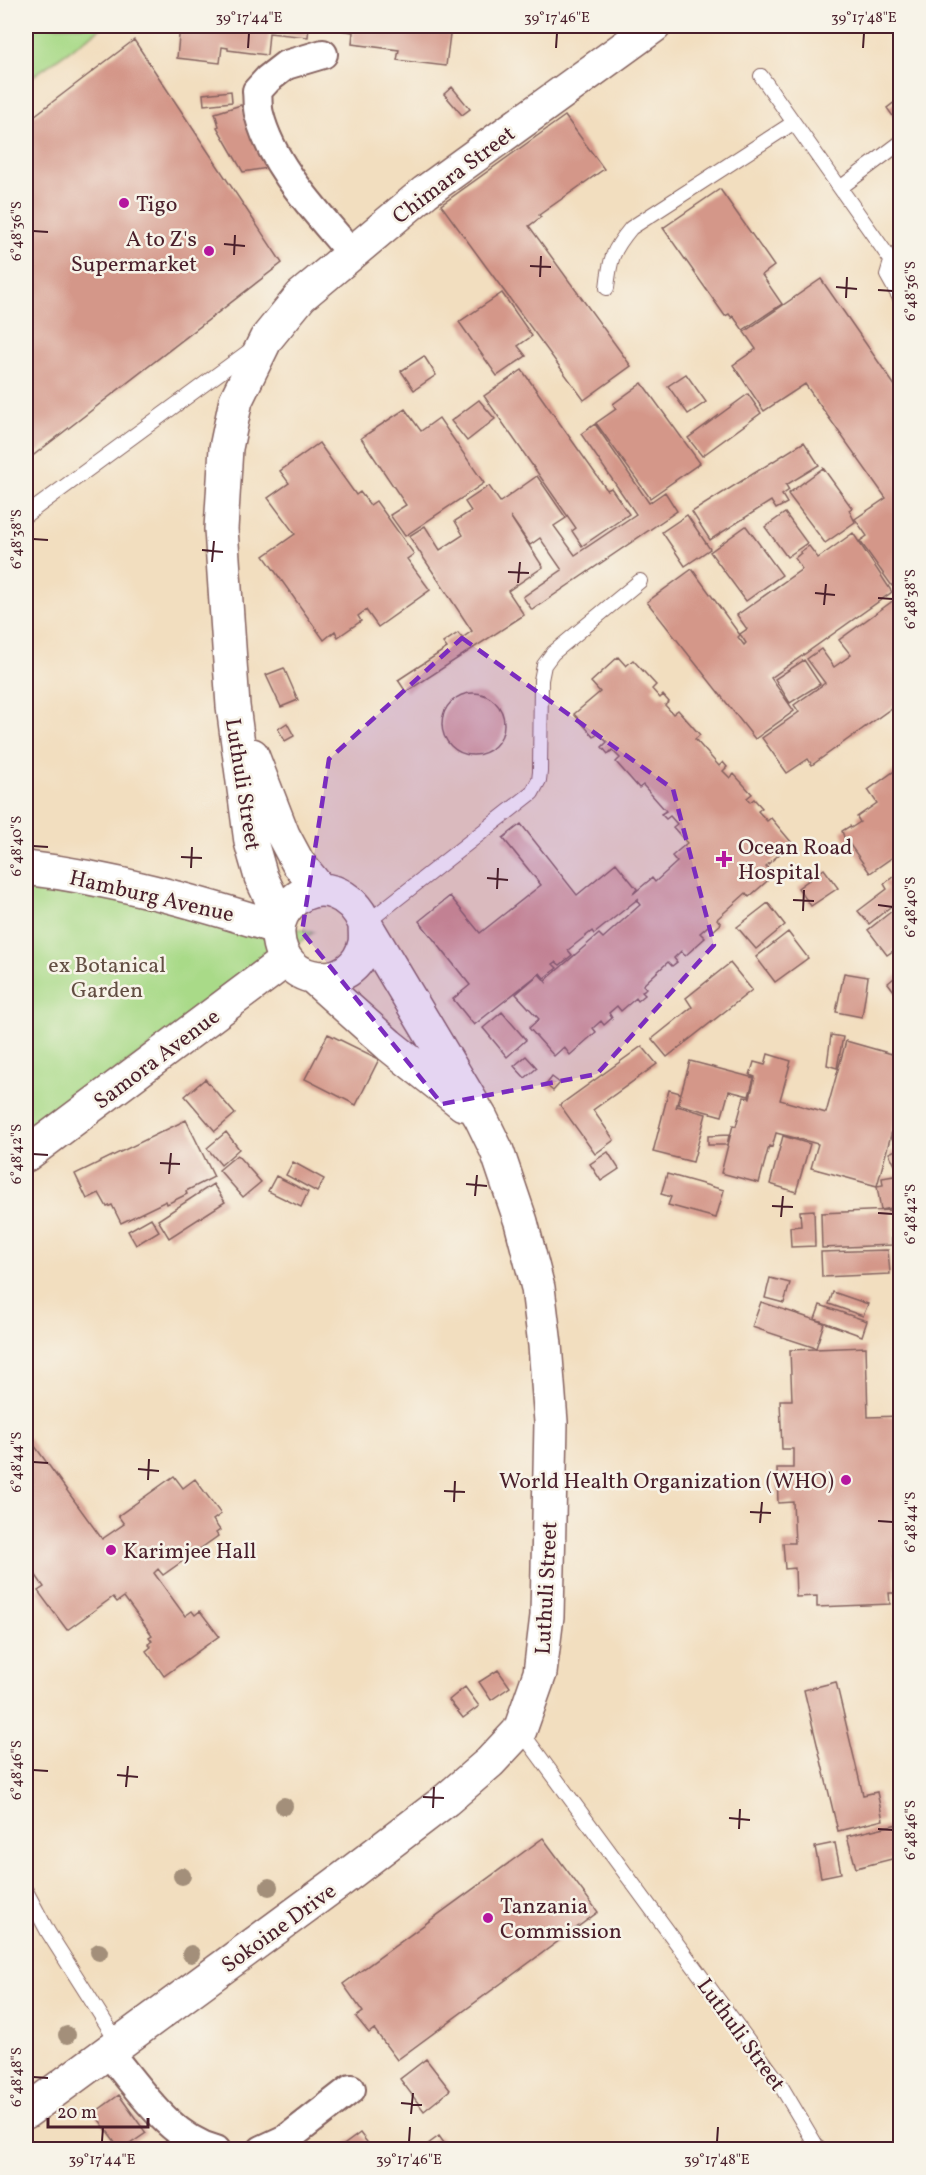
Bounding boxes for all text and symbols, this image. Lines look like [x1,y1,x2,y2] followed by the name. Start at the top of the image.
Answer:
[216,8,282,29] text: 39°17'44"E
[524,8,590,29] text: 39°17'46"E
[831,8,897,29] text: 39°17'48"E
[387,119,523,233] street label: Chimara Street
[136,190,177,221] place label: Tigo
[117,196,131,210] marker: Tigo
[7,201,28,261] text: 6°48'36"S
[71,225,197,281] place label: A to Z's Supermarket
[202,244,216,258] marker: A to Z's Supermarket
[901,261,922,321] text: 6°48'36"S
[7,509,28,569] text: 6°48'38"S
[901,569,922,629] text: 6°48'38"S
[216,716,267,853] street label: Luthuli Street
[7,816,28,877] text: 6°48'40"S
[738,833,853,889] place label: Ocean Road Hospital
[715,850,733,868] marker: Ocean Road Hospital
[66,863,237,931] street label: Hamburg Avenue
[901,877,922,938] text: 6°48'40"S
[48,951,166,1007] park label: ex Botanical Garden
[88,1002,227,1118] street label: Samora Avenue
[7,1124,28,1184] text: 6°48'42"S
[901,1184,922,1244] text: 6°48'42"S
[7,1431,28,1493] text: 6°48'44"S
[499,1467,834,1498] place label: World Health Organization (WHO)
[839,1473,853,1487] marker: World Health Organization (WHO)
[901,1491,922,1553] text: 6°48'44"S
[529,1521,566,1655] street label: Luthuli Street
[123,1537,256,1568] place label: Karimjee Hall
[104,1543,118,1557] marker: Karimjee Hall
[7,1740,28,1800] text: 6°48'46"S
[901,1800,922,1860] text: 6°48'46"S
[216,1877,343,1981] street label: Sokoine Drive
[500,1892,622,1948] place label: Tanzania Commission
[481,1911,495,1925] marker: Tanzania Commission
[688,1972,792,2099] street label: Luthuli Street
[7,2047,28,2107] text: 6°48'48"S
[48,2091,148,2129] scale bar
[57,2101,97,2126] text: 20 m
[69,2150,135,2171] text: 39°17'44"E
[376,2150,442,2171] text: 39°17'46"E
[684,2150,750,2171] text: 39°17'48"E

